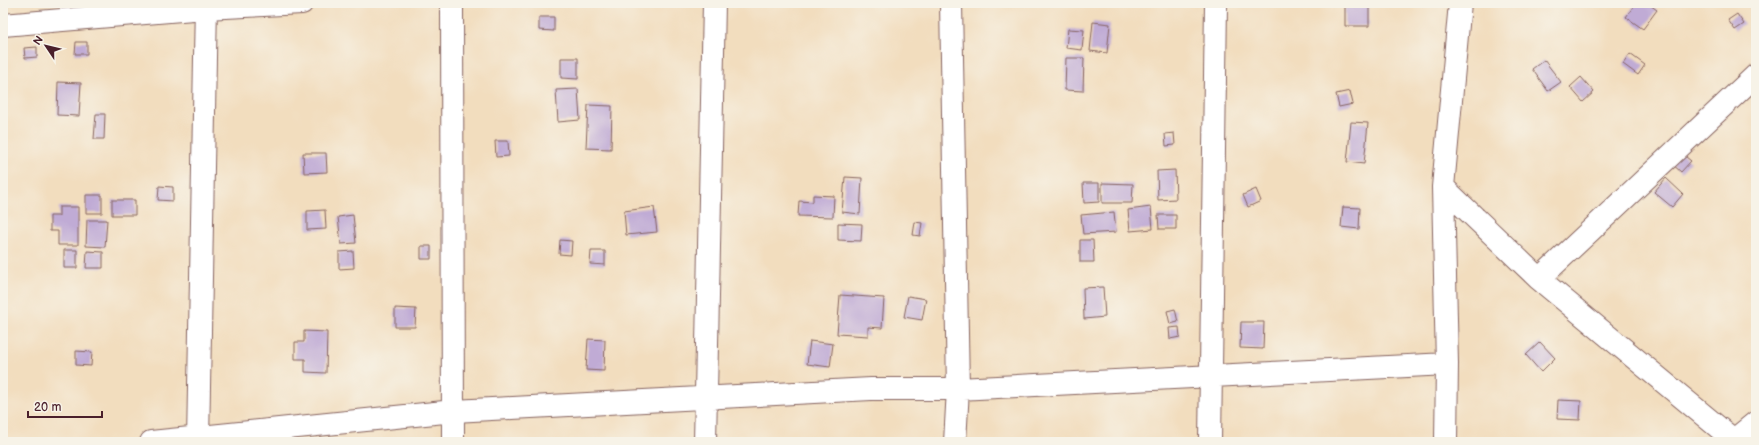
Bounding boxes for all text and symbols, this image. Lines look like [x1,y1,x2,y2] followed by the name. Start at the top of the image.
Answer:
[26,26,66,66] north arrow
[31,33,46,48] text: N
[28,393,102,419] scale bar
[34,400,61,415] text: 20 m

